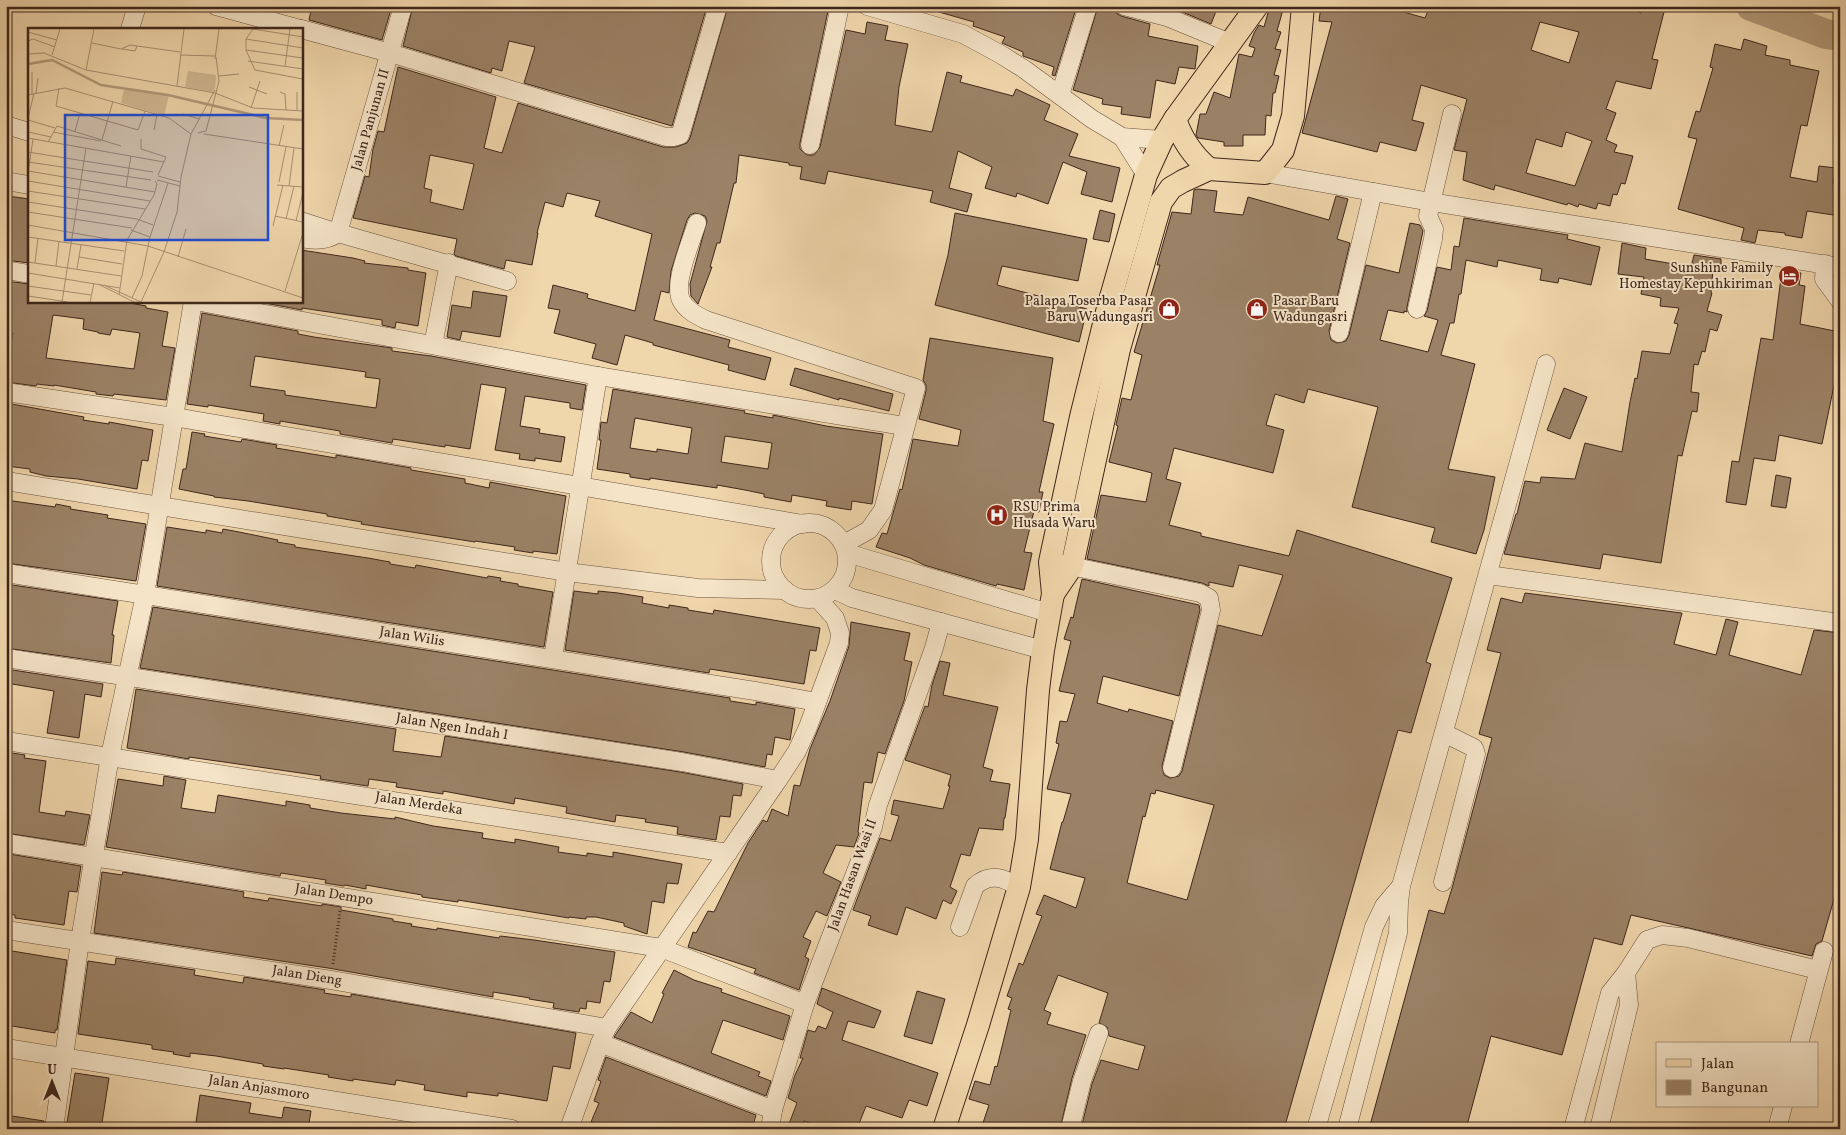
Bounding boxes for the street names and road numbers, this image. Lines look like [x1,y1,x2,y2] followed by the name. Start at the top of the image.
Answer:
[347,67,395,173] street label: Jalan Panjunan II
[378,622,446,652] street label: Jalan Wilis
[394,709,510,745] street label: Jalan Ngen Indah I
[374,788,464,820] street label: Jalan Merdeka
[824,816,882,934] street label: Jalan Hasan Wasi II
[294,879,374,911] street label: Jalan Dempo
[271,961,343,991] street label: Jalan Dieng
[207,1071,311,1105] street label: Jalan Anjasmoro

